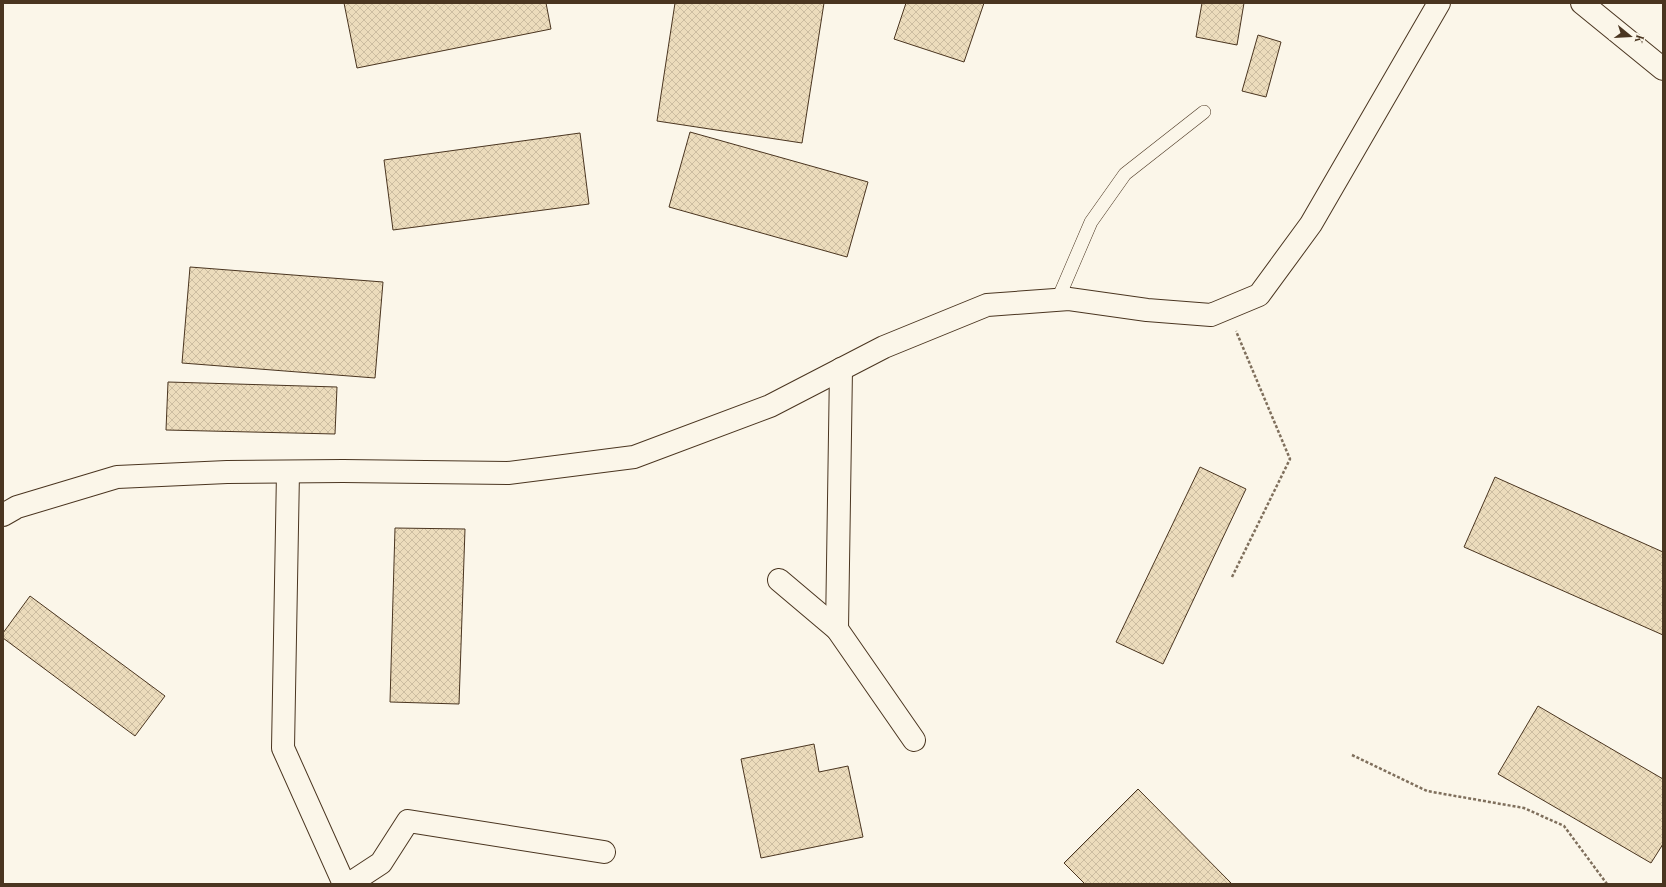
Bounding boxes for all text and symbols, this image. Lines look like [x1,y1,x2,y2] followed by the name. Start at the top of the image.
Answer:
[1610,16,1650,56] north arrow
[1632,33,1648,45] text: K

